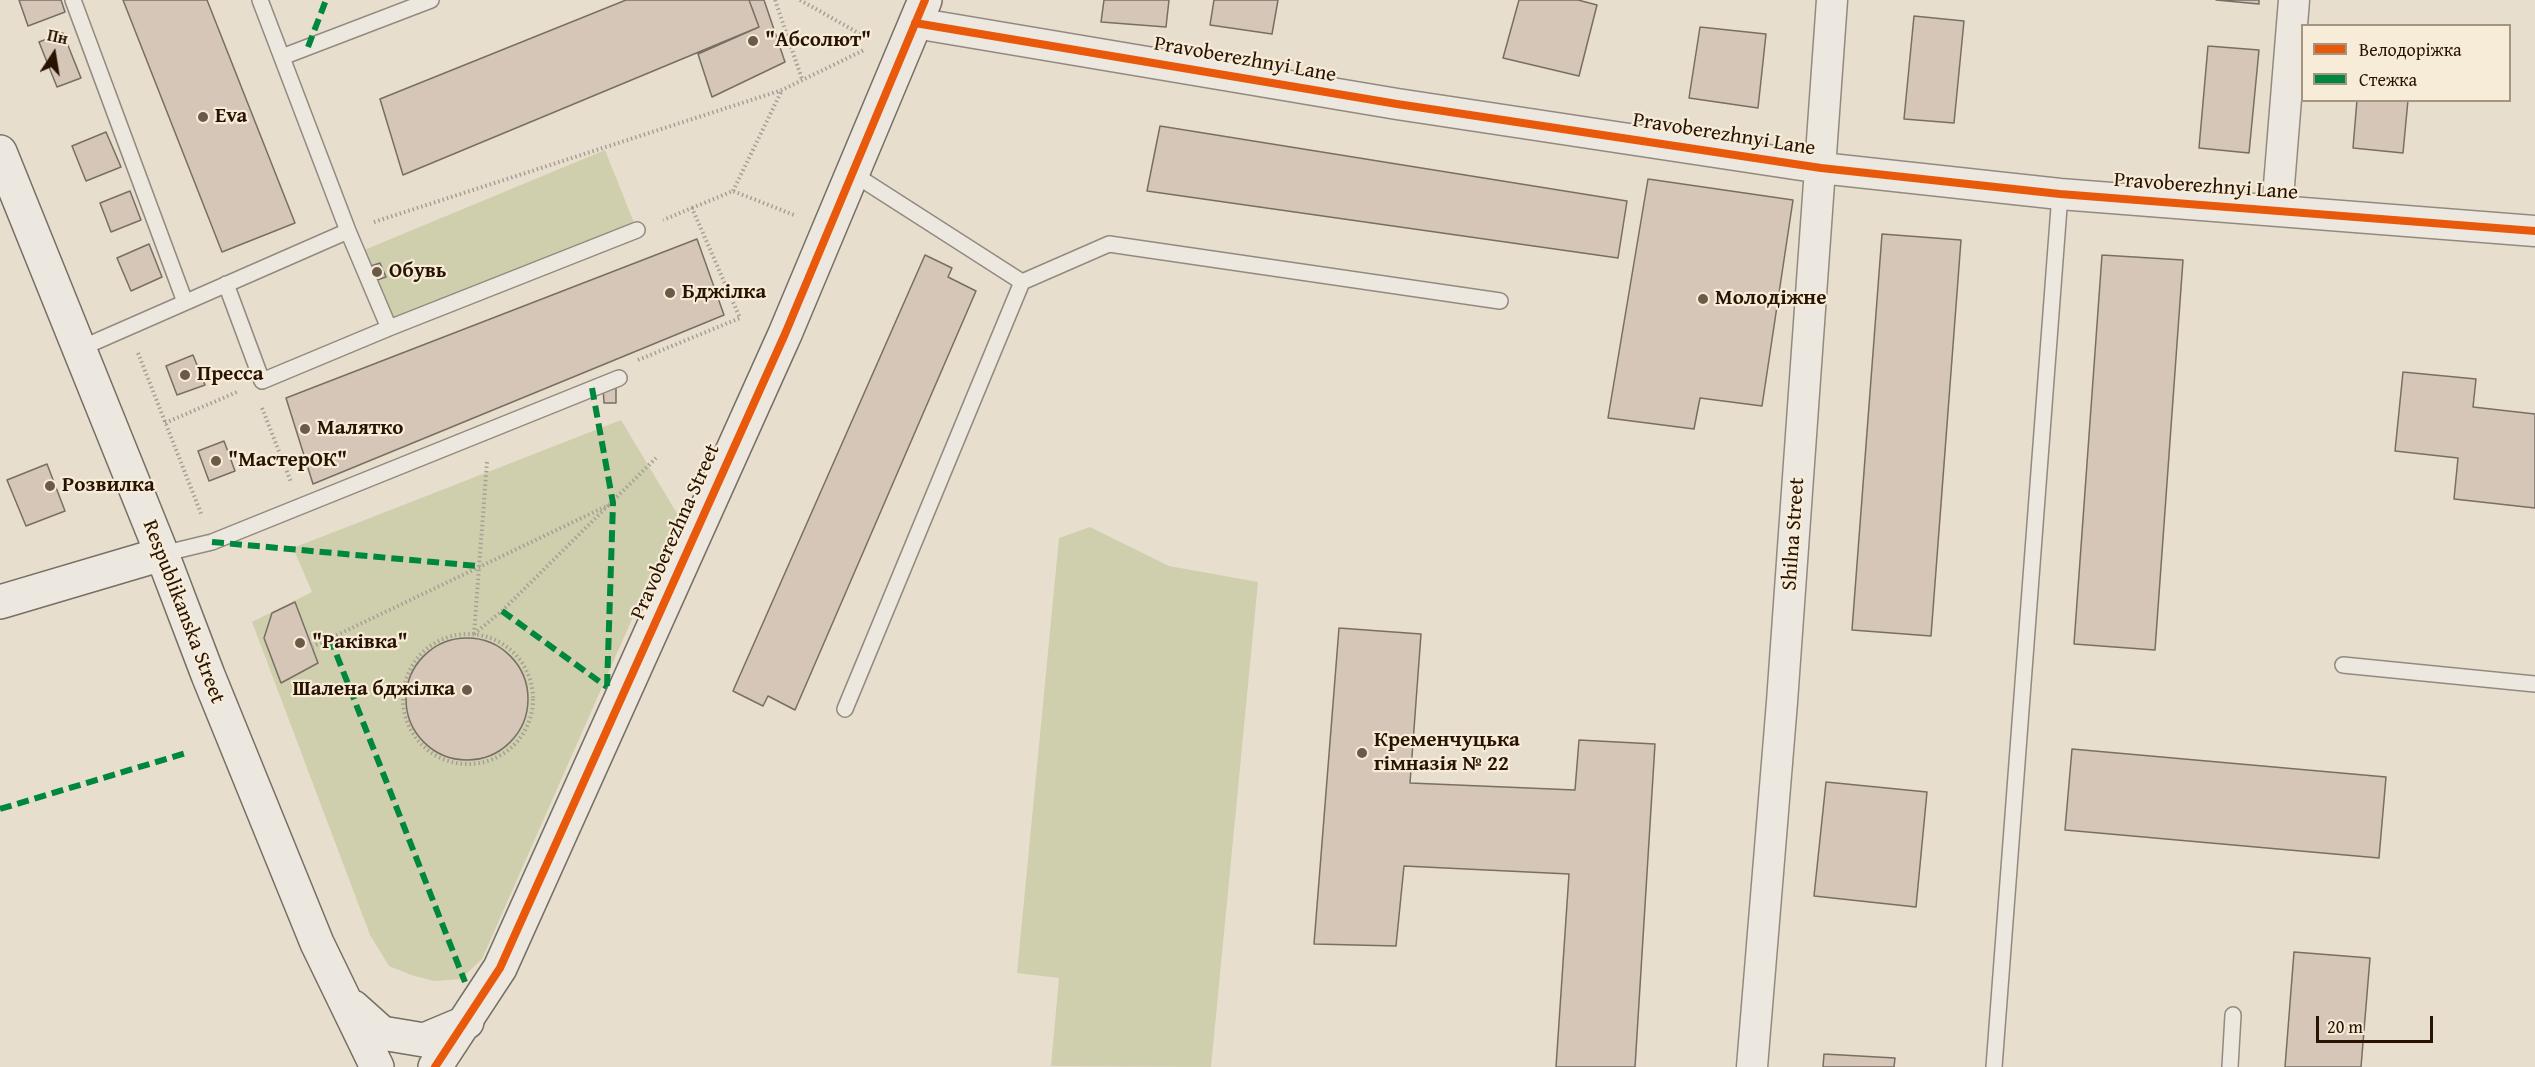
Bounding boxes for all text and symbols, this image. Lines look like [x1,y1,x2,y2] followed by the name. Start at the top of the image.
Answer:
[45,23,70,50] text: Пн
[24,24,84,84] north arrow
[2301,24,2511,102] legend
[765,28,871,54] place label: "Абсолют"
[1152,32,1338,88] street label: Pravoberezhnyi Lane
[746,34,760,48] marker: "Абсолют"
[2359,36,2462,63] text: Велодоріжка
[2359,66,2417,93] text: Стежка
[215,104,247,130] place label: Eva
[1631,108,1817,162] street label: Pravoberezhnyi Lane
[196,110,210,124] marker: Eva
[2113,168,2299,206] street label: Pravoberezhnyi Lane
[389,259,446,285] place label: Обувь
[370,265,384,279] marker: Обувь
[682,280,766,306] place label: Бджілка
[663,286,677,300] marker: Бджілка
[1715,286,1827,312] place label: Молодіжне
[1696,292,1710,306] marker: Молодіжне
[197,362,264,388] place label: Пресса
[178,368,192,382] marker: Пресса
[317,416,403,442] place label: Малятко
[298,422,312,436] marker: Малятко
[626,440,726,624] street label: Pravoberezhna Street
[228,448,347,474] place label: "МастерОК"
[209,454,223,468] marker: "МастерОК"
[62,473,155,499] place label: Розвилка
[1777,477,1811,591] street label: Shilna Street
[43,479,57,493] marker: Розвилка
[136,517,230,707] street label: Respublikanska Street
[312,630,408,656] place label: "Раківка"
[293,636,307,650] marker: "Раківка"
[292,677,455,703] place label: Шалена бджілка
[460,683,474,697] marker: Шалена бджілка
[1374,728,1520,778] place label: Кременчуцька гімназія № 22
[1355,746,1369,760] marker: Кременчуцька гімназія № 22
[2319,1004,2436,1042] scale bar
[2327,1013,2363,1040] text: 20 m

